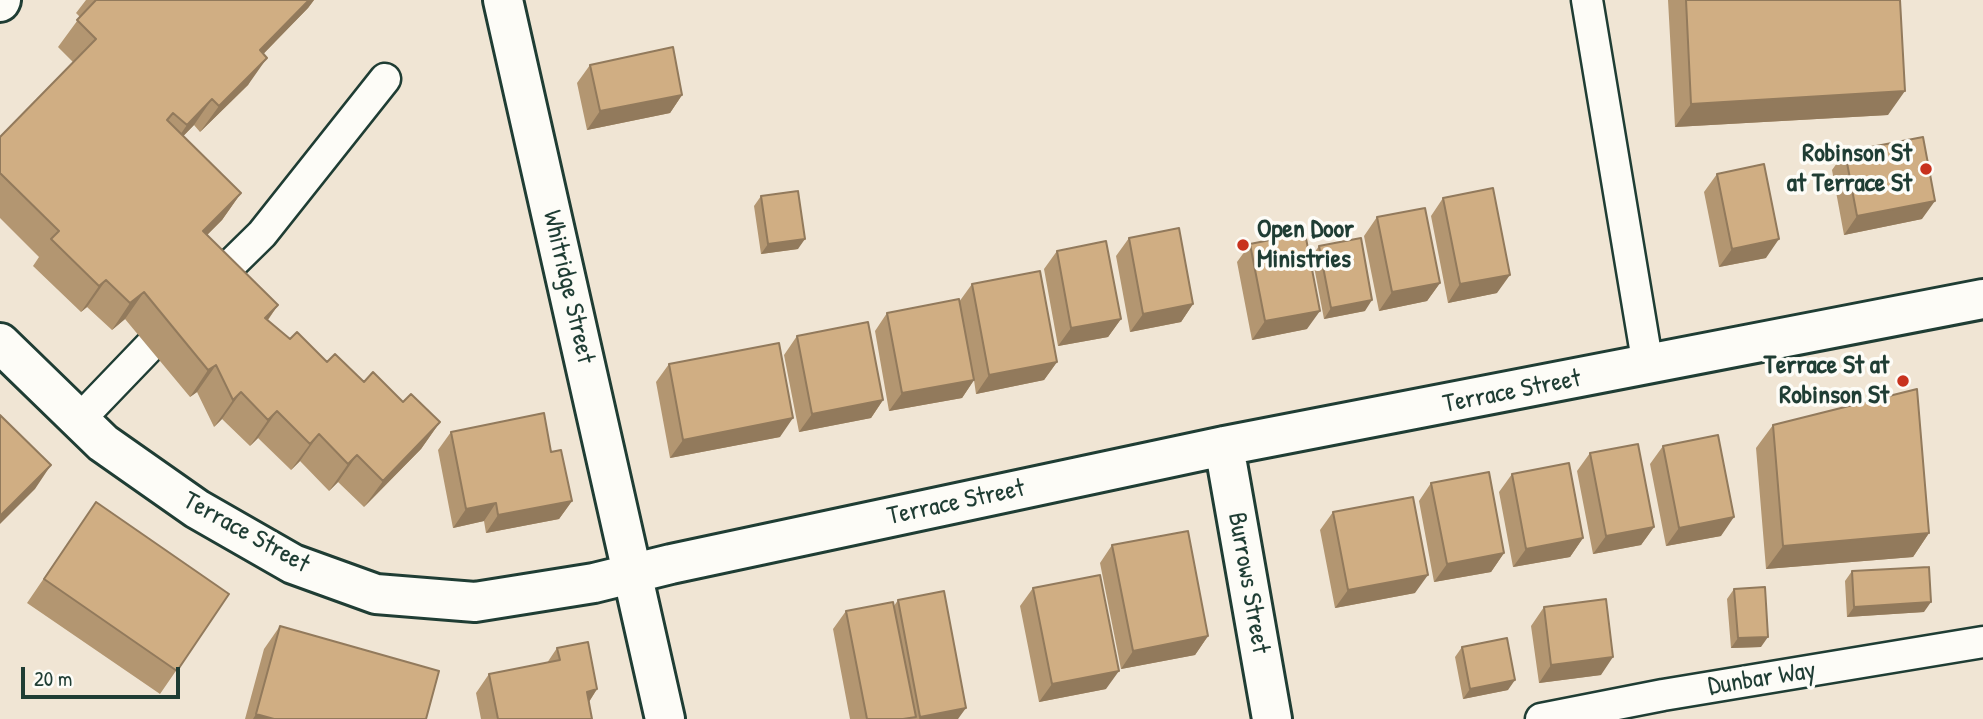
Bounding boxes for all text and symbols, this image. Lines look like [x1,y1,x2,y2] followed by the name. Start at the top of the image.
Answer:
[1787,138,1912,200] place label: Robinson St at Terrace St
[1918,161,1934,177] marker: Robinson St at Terrace St
[535,207,601,367] street label: Whitridge Street
[1257,214,1354,276] place label: Open Door Ministries
[1235,237,1251,253] marker: Open Door Ministries
[1764,350,1889,412] place label: Terrace St at Robinson St
[1440,363,1584,421] street label: Terrace Street
[1895,373,1911,389] marker: Terrace St at Robinson St
[884,473,1028,533] street label: Terrace Street
[177,485,315,581] street label: Terrace Street
[1220,510,1276,656] street label: Burrows Street
[24,652,184,696] scale bar
[1706,655,1818,703] street label: Dunbar Way
[34,664,72,693] text: 20 m

